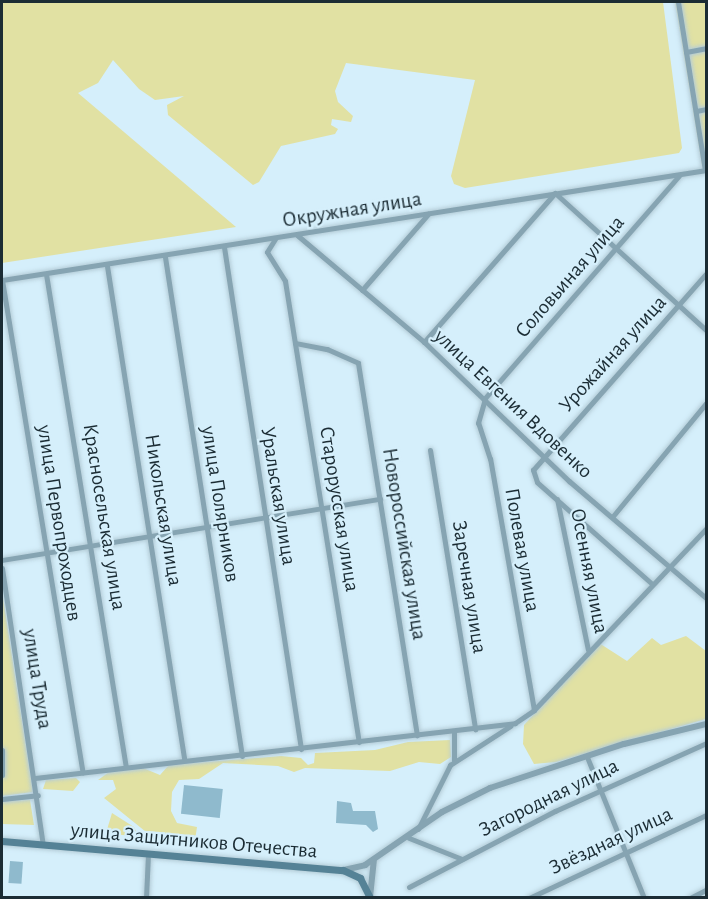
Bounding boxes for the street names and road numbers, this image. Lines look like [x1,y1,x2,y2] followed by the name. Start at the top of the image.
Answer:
[281,187,423,233] street label: Окружная улица
[510,211,630,343] street label: Соловьиная улица
[554,290,672,418] street label: Урожайная улица
[428,324,598,484] street label: улица Евгения Вдовенко
[77,422,131,612] street label: Красносельская улица
[31,423,87,623] street label: улица Первопроходцев
[195,424,245,584] street label: улица Полярников
[255,425,301,567] street label: Уральская улица
[313,425,365,593] street label: Старорусская улица
[139,432,187,588] street label: Никольская улица
[376,446,432,642] street label: Новороссийская улица
[499,486,545,614] street label: Полевая улица
[565,506,613,636] street label: Осенняя улица
[446,519,492,655] street label: Заречная улица
[17,627,57,731] street label: улица Труда
[475,753,623,843] street label: Загородная улица
[546,802,676,880] street label: Звёздная улица
[70,818,318,864] street label: улица Защитников Отечества

